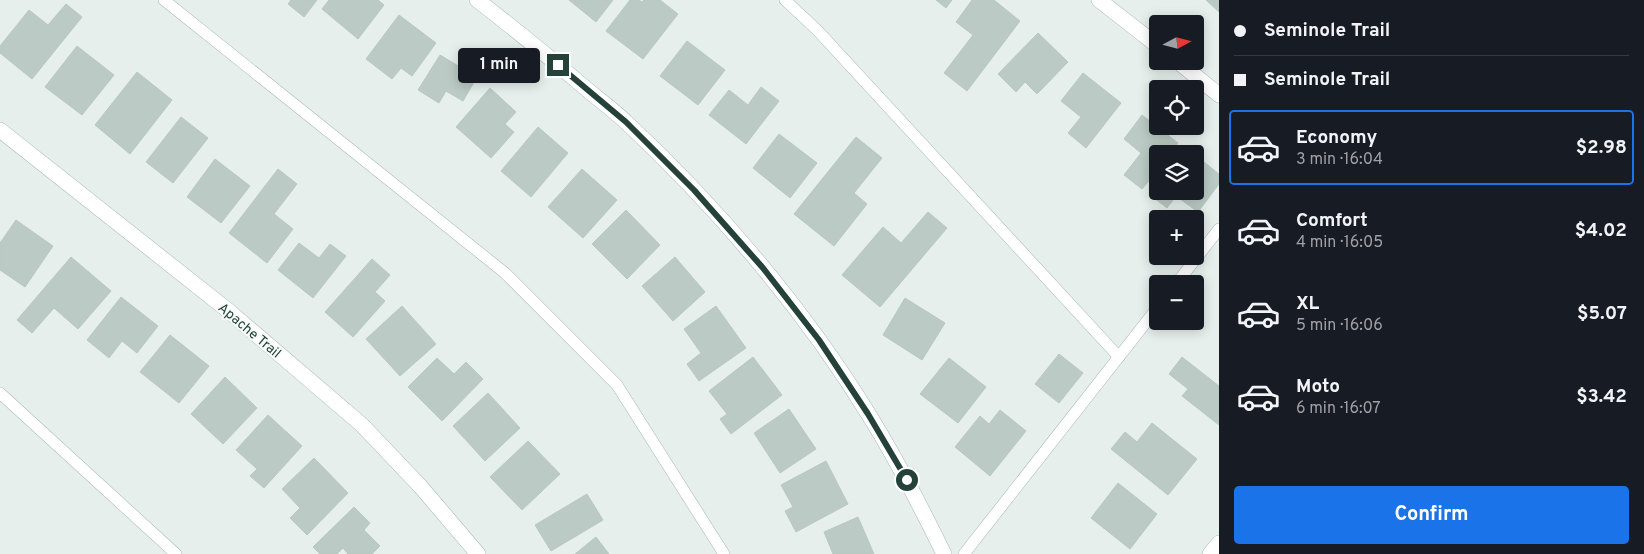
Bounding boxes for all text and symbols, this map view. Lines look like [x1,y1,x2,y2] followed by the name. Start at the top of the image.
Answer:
[1149,15,1204,70] north arrow
[1149,15,1204,330] map controls
[1264,19,1390,43] text: Seminole Trail
[458,48,540,82] callout: 1 min
[547,54,569,76] route end
[480,55,518,75] text: 1 min
[1264,68,1390,92] text: Seminole Trail
[1149,80,1204,135] button: locate
[1236,125,1281,170] icon: car
[1296,126,1377,150] text: Economy
[1576,136,1627,160] text: $2.98
[1149,145,1204,200] button: layers
[1296,150,1383,170] text: 3 min · 16:04
[1236,208,1281,253] icon: car
[1296,209,1368,233] text: Comfort
[1149,210,1204,265] button: +
[1575,219,1627,243] text: $4.02
[1296,233,1383,253] text: 4 min · 16:05
[1149,275,1204,330] button: −
[1236,291,1281,336] icon: car
[1296,292,1319,316] text: XL
[214,300,284,362] street label: Apache Trail
[1577,302,1627,326] text: $5.07
[1296,316,1383,336] text: 5 min · 16:06
[1236,374,1281,419] icon: car
[1296,375,1340,399] text: Moto
[1576,385,1627,409] text: $3.42
[1296,399,1381,419] text: 6 min · 16:07
[896,469,918,491] route start
[1234,486,1629,544] button: Confirm

